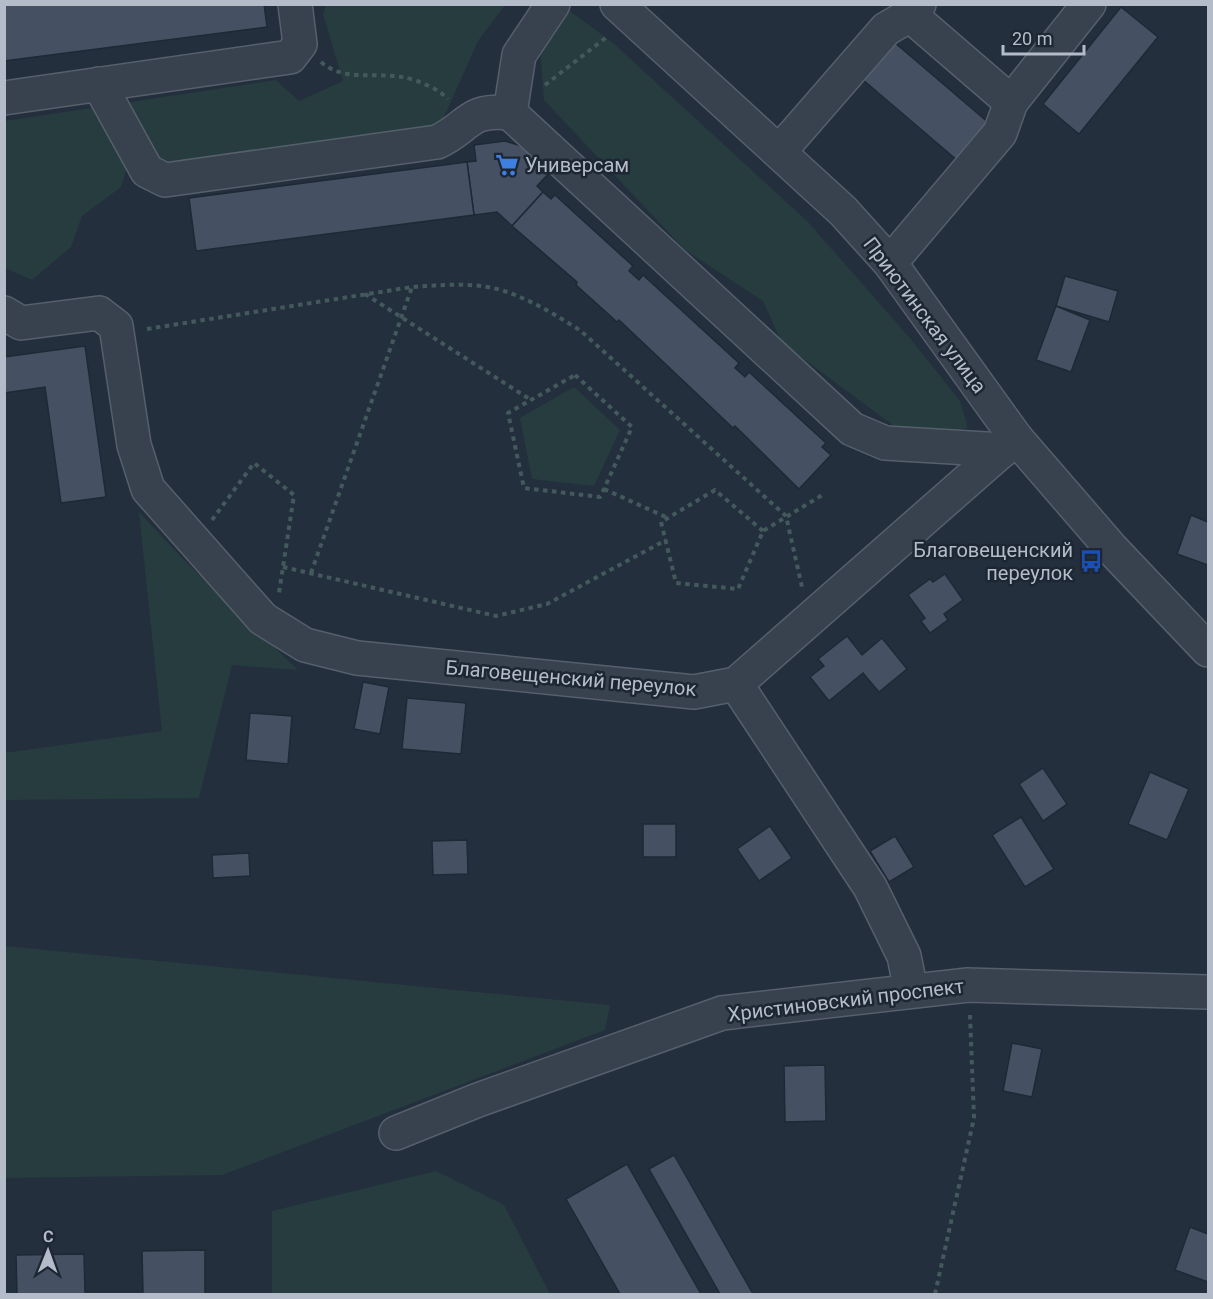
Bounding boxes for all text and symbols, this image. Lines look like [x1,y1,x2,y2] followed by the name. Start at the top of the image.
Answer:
[1003,18,1084,56] scale bar
[1012,28,1052,49] text: 20 m
[494,152,520,178] supermarket icon: Универсам
[525,153,629,177] place label: Универсам
[859,232,991,398] street label: Приютинская улица
[913,538,1073,585] place label: Благовещенский переулок
[1078,548,1104,574] bus stop icon: Благовещенский переулок
[445,655,698,701] street label: Благовещенский переулок
[726,974,966,1026] street label: Христиновский проспект
[18,1221,78,1281] north arrow
[43,1227,54,1246] text: С

